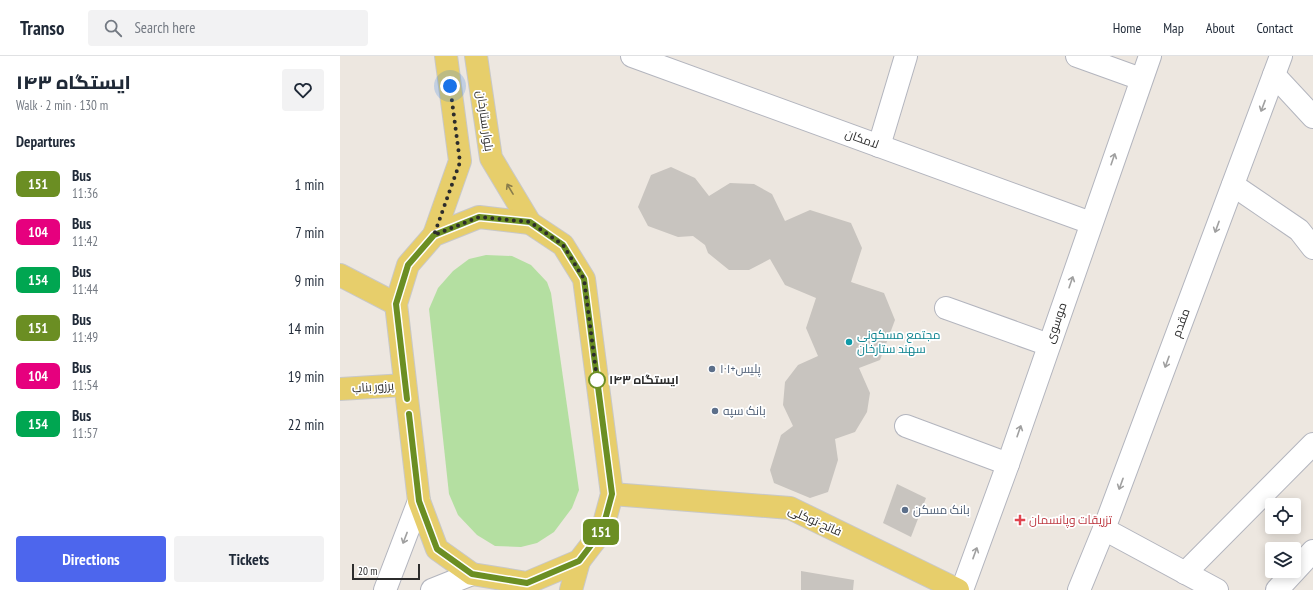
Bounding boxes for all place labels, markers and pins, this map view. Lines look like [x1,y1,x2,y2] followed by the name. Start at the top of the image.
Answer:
[857,327,940,356] place label: مجتمع مسکونی سهند ستارخان
[844,337,854,347] marker: مجتمع مسکونی سهند ستارخان
[720,361,762,378] place label: پلیس+۱۰۱
[707,364,717,374] marker: پلیس+۱۰۱
[588,371,606,389] marker: ایستگاه ۱۴۳
[609,372,679,387] place label: ایستگاه ۱۴۳
[723,403,766,419] place label: بانک سپه
[710,406,720,416] marker: بانک سپه
[913,502,970,517] place label: بانک مسکن
[900,505,910,515] marker: بانک مسکن
[1029,512,1113,529] place label: تزریقات وپانسمان
[1014,514,1026,526] marker: تزریقات وپانسمان

